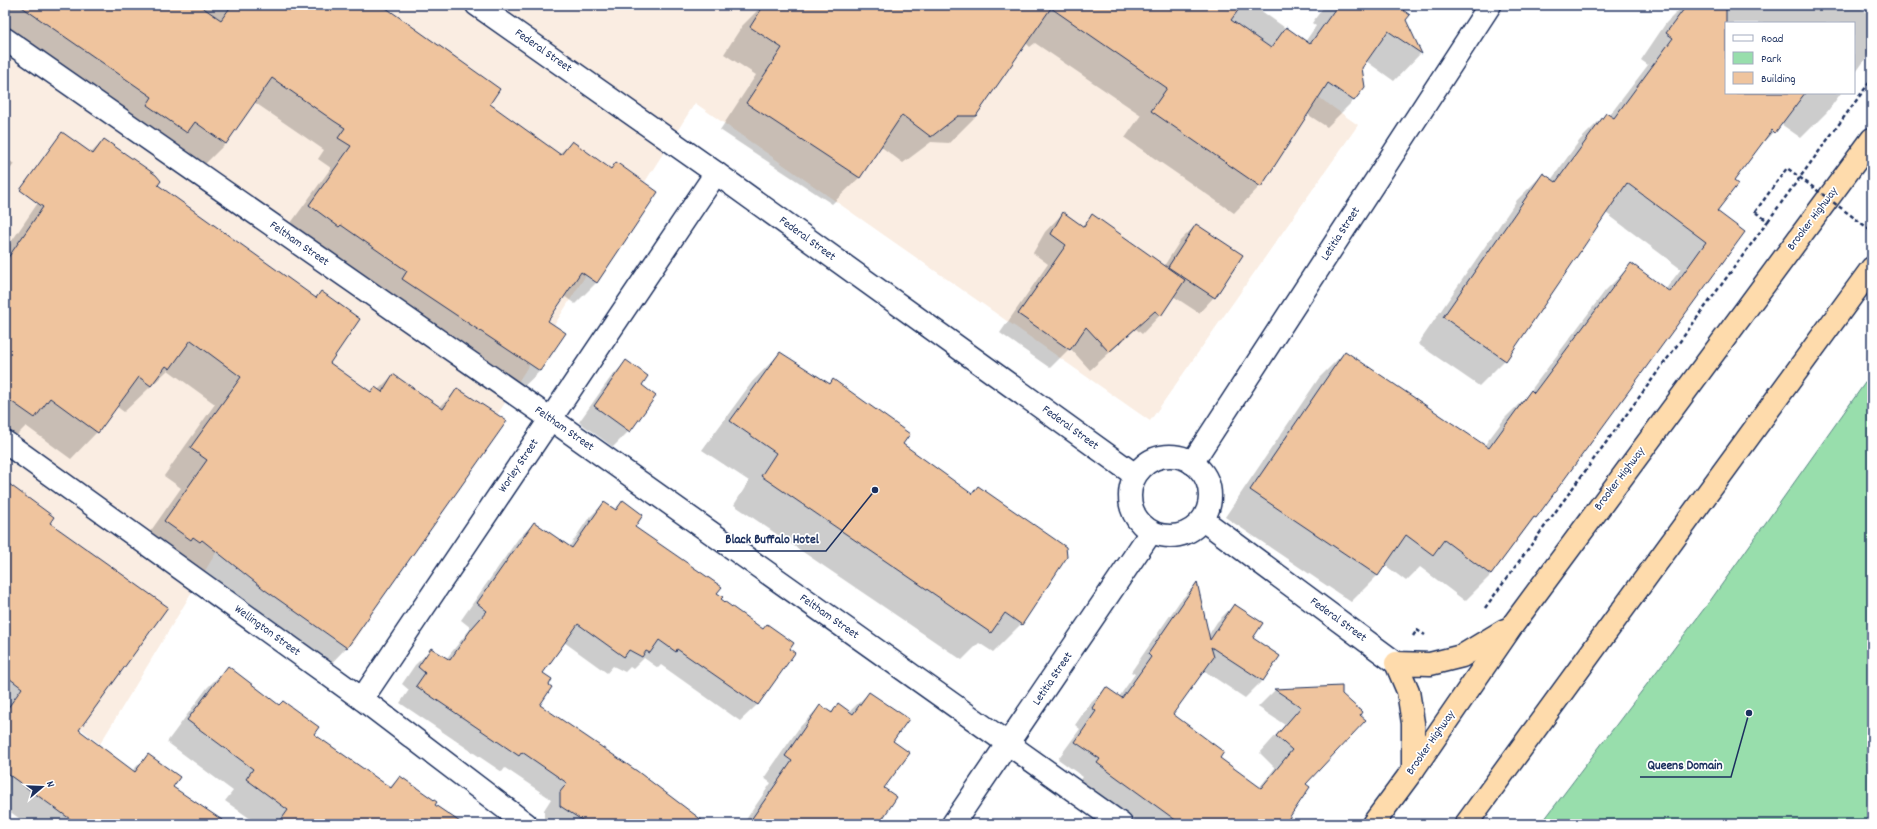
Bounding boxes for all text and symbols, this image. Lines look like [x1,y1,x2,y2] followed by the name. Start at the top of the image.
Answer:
[1725,22,1855,94] legend
[511,25,576,77] street label: Federal Street
[1761,31,1783,48] text: Road
[1761,51,1782,68] text: Park
[1761,71,1796,88] text: Building
[1783,183,1843,254] street label: Brooker Highway
[1317,203,1365,264] street label: Letitia Street
[775,213,839,266] street label: Federal Street
[266,217,333,271] street label: Feltham Street
[531,402,598,456] street label: Feltham Street
[1038,402,1102,455] street label: Federal Street
[495,435,544,496] street label: Worley Street
[1590,443,1650,514] street label: Brooker Highway
[717,526,826,551] callout: Black Buffalo Hotel
[725,531,820,550] text: Black Buffalo Hotel
[796,590,863,644] street label: Feltham Street
[1306,594,1370,647] street label: Federal Street
[230,601,304,661] street label: Wellington Street
[1029,649,1077,709] street label: Letitia Street
[1402,706,1460,779] street label: Brooker Highway
[1640,752,1731,777] callout: Queens Domain
[1648,757,1722,776] text: Queens Domain
[22,767,62,807] north arrow
[41,779,58,790] text: N

